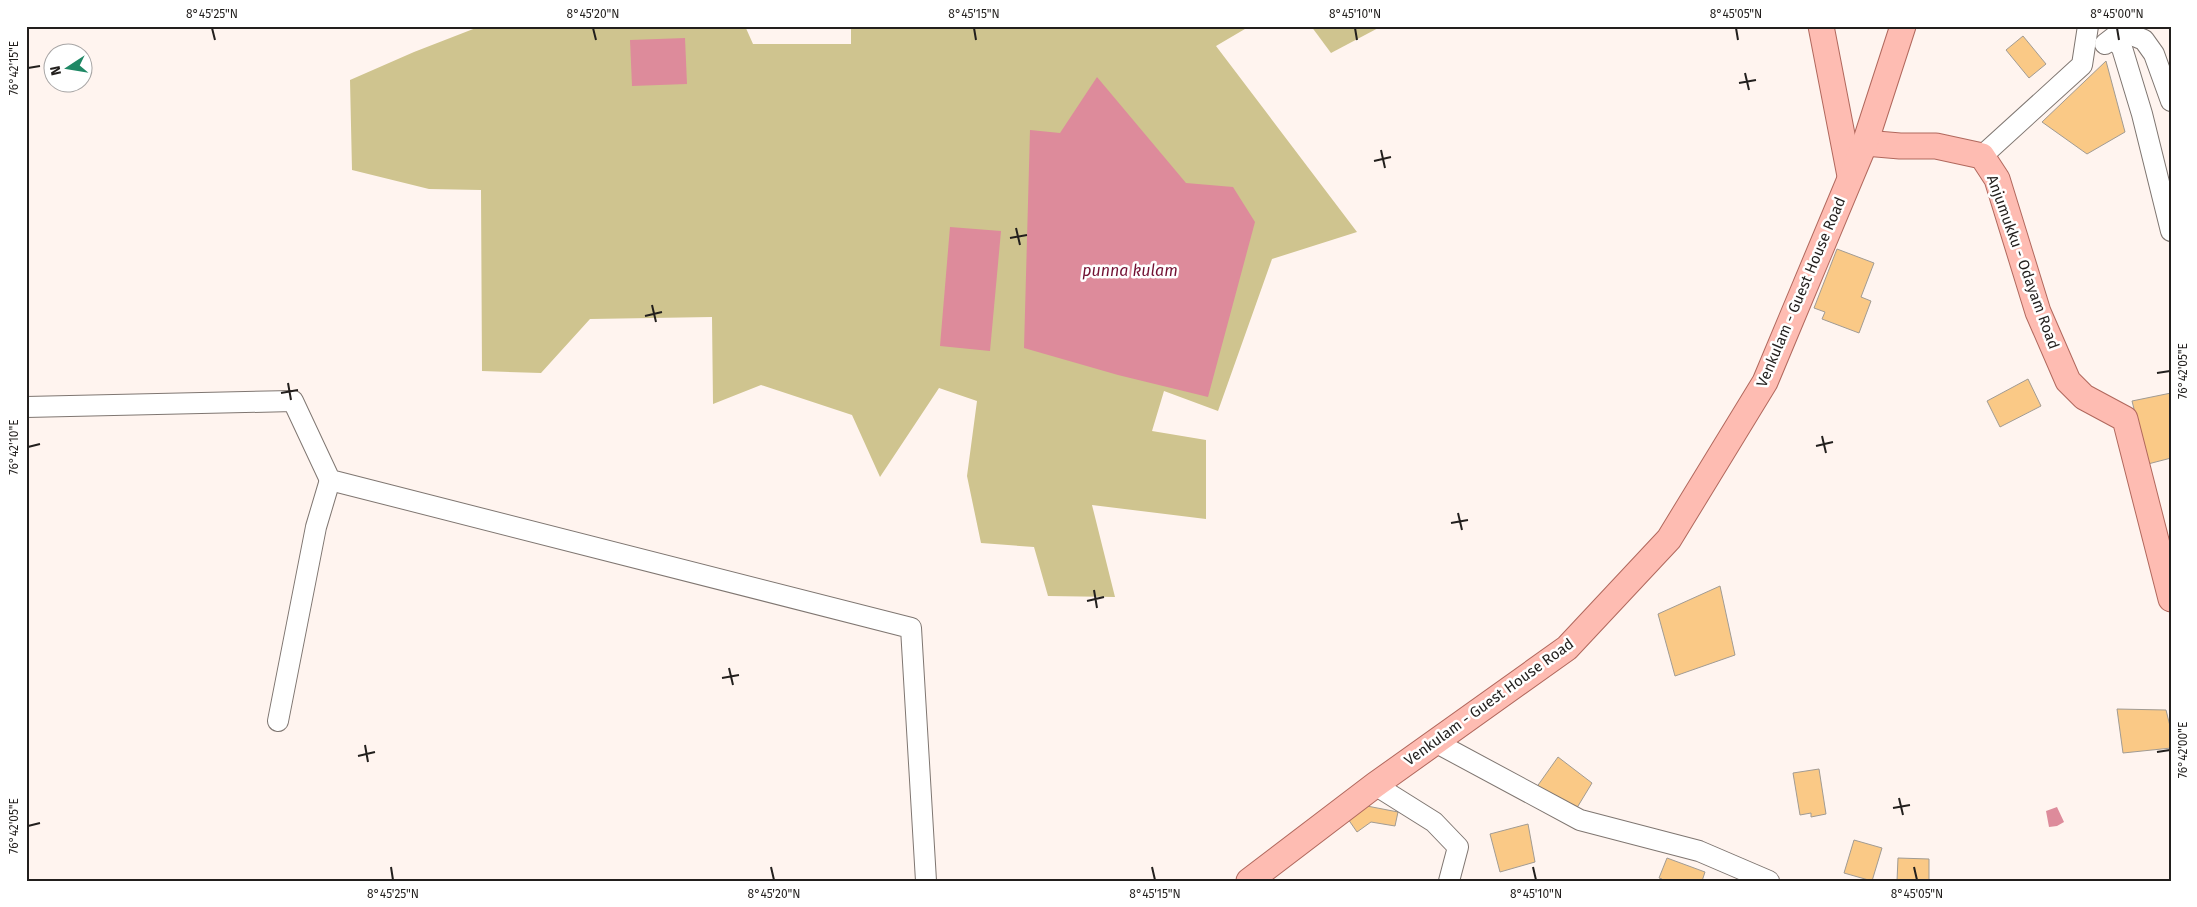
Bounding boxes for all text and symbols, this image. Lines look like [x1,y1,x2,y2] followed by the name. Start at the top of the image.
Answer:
[186,7,238,21] text: 8°45'25"N
[567,7,619,21] text: 8°45'20"N
[948,7,1000,21] text: 8°45'15"N
[1329,7,1381,21] text: 8°45'10"N
[1710,7,1762,21] text: 8°45'05"N
[2090,7,2144,21] text: 8°45'00"N
[7,41,21,95] text: 76°42'15"E
[42,42,92,92] north arrow
[46,64,65,77] text: N
[1983,173,2063,351] street label: Anjumukku - Odayam Road
[1753,194,1849,390] street label: Venkulam - Guest House Road
[1082,261,1178,280] water label: punna kulam
[2176,343,2190,399] text: 76°42'05"E
[7,419,21,475] text: 76°42'10"E
[1401,635,1577,769] street label: Venkulam - Guest House Road
[2176,722,2190,778] text: 76°42'00"E
[7,798,21,854] text: 76°42'05"E
[367,887,419,901] text: 8°45'25"N
[748,887,800,901] text: 8°45'20"N
[1129,887,1181,901] text: 8°45'15"N
[1510,887,1562,901] text: 8°45'10"N
[1891,887,1943,901] text: 8°45'05"N

